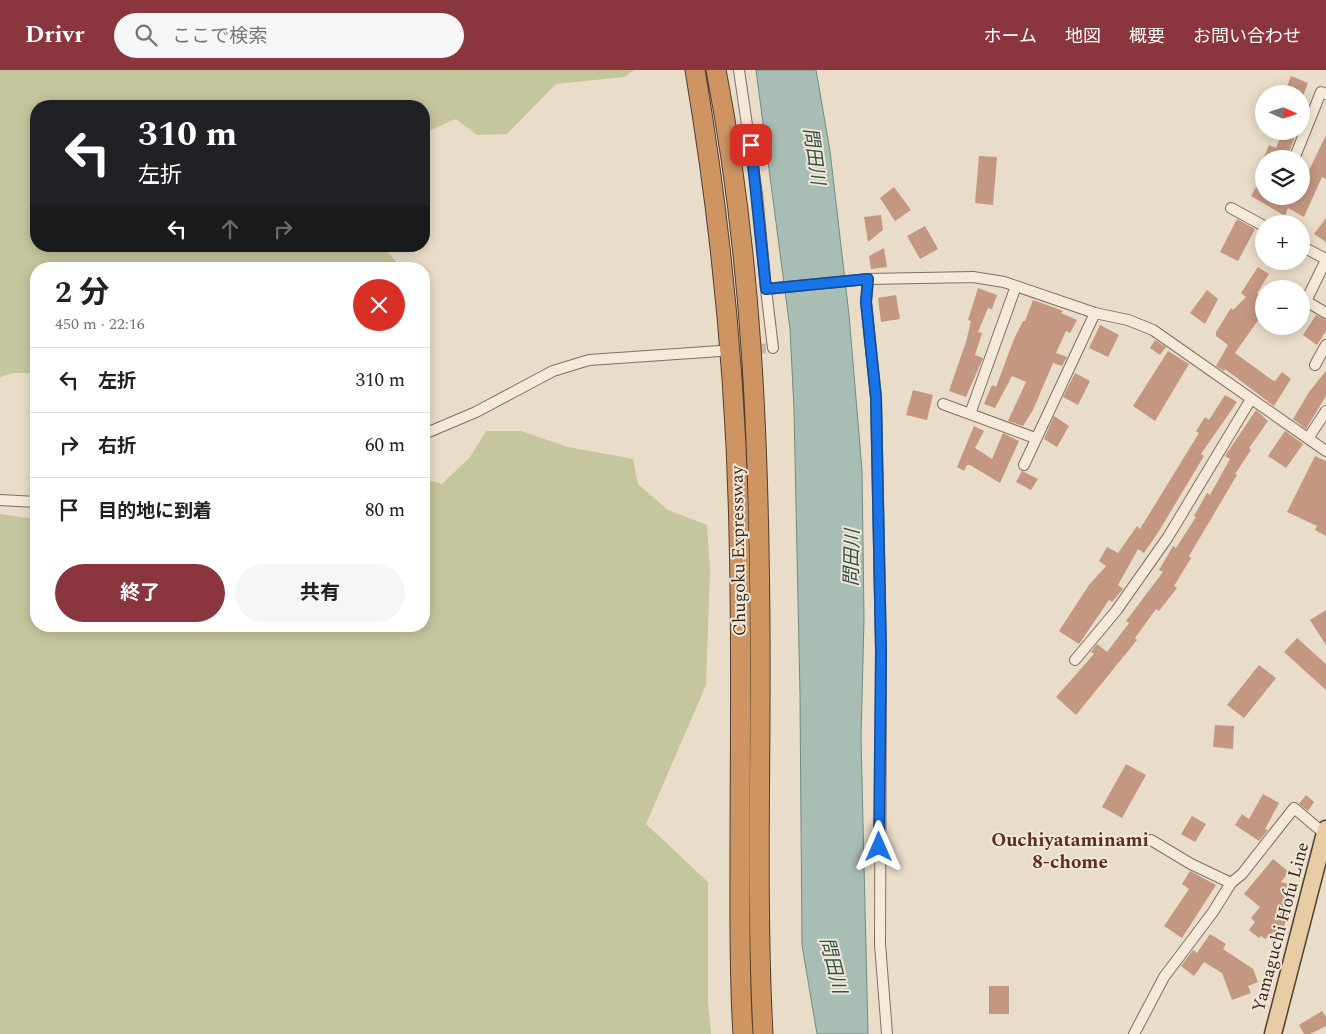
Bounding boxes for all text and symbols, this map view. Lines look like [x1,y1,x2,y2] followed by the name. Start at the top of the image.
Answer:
[114,13,464,58] search box
[25,17,84,53] text: Drivr
[132,21,160,49] icon: search
[172,22,267,51] text: ここで検索
[984,23,1037,50] text: ホーム
[1065,23,1101,50] text: 地図
[1129,23,1165,50] text: 概要
[1193,23,1301,50] text: お問い合わせ
[1255,85,1310,140] north arrow
[1255,85,1310,335] map controls
[138,108,237,161] text: 310 m
[55,120,120,185] icon: left
[730,124,772,166] pin
[795,126,832,188] water label: 問田川
[737,131,765,159] icon: arrive
[1255,150,1310,205] button: layers
[138,159,182,192] text: 左折
[163,215,191,243] icon: left
[216,215,244,243] icon: ahead
[269,215,297,243] icon: right
[1255,215,1310,270] button: +
[55,270,109,316] text: 2 分
[353,279,405,331] button: close
[1255,280,1310,335] button: −
[55,312,145,336] text: 450 m · 22:16
[55,366,83,394] icon: left
[355,366,405,395] text: 310 m
[98,367,136,396] text: 左折
[55,431,83,459] icon: right
[365,431,405,460] text: 60 m
[98,432,136,461] text: 右折
[723,464,753,636] street label: Chugoku Expressway
[55,496,83,524] icon: arrive
[365,496,405,525] text: 80 m
[98,497,212,526] text: 目的地に到着
[838,527,868,587] water label: 問田川
[55,564,225,622] button: 終了
[235,564,405,622] button: 共有
[852,820,904,872] position arrow
[991,826,1149,877] district label: Ouchiyataminami 8-chome
[1245,839,1316,1015] street label: Yamaguchi Hofu Line
[812,934,854,998] water label: 問田川

